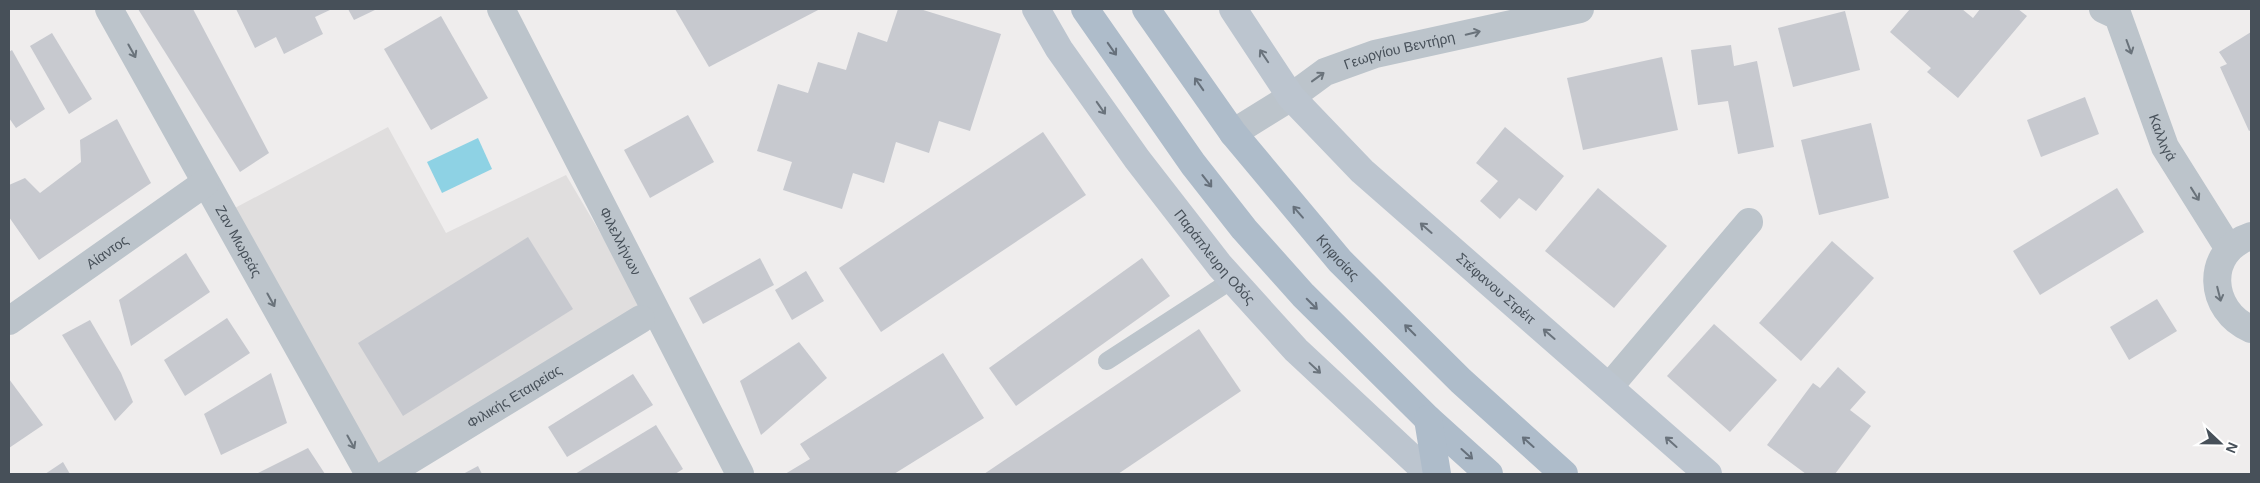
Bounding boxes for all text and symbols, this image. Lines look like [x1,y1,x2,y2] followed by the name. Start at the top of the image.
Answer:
[1465,28,1481,37] one-way arrow
[1342,29,1456,73] street label: Γεωργίου Βεντήρη
[2125,39,2134,54] one-way arrow
[1107,42,1117,56] one-way arrow
[127,44,137,59] one-way arrow
[1259,49,1269,63] one-way arrow
[1311,72,1325,82] one-way arrow
[1194,77,1204,91] one-way arrow
[1096,101,1106,115] one-way arrow
[2146,112,2180,164] street label: Καλλιγά
[1201,174,1212,187] one-way arrow
[2190,187,2200,201] one-way arrow
[213,203,265,280] street label: Ζαν Μωρεάς
[596,204,644,278] street label: Φιλελλήνων
[1171,206,1259,307] street label: Παράπλευρη Οδός
[1293,206,1304,219] one-way arrow
[1420,223,1433,234] one-way arrow
[1313,231,1363,284] street label: Κηφισίας
[83,232,131,272] street label: Αίαντος
[1453,249,1539,327] street label: Στέφανου Στρέιτ
[2215,286,2224,302] one-way arrow
[266,293,276,308] one-way arrow
[1306,298,1319,310] one-way arrow
[1404,324,1416,336] one-way arrow
[1543,329,1556,340] one-way arrow
[464,361,565,431] street label: Φιλικής Εταιρείας
[1308,362,1321,374] one-way arrow
[2195,418,2245,468] north arrow
[346,434,356,449] one-way arrow
[1522,436,1535,447] one-way arrow
[1665,436,1678,448] one-way arrow
[2223,440,2241,456] text: N
[1460,448,1473,460] one-way arrow

